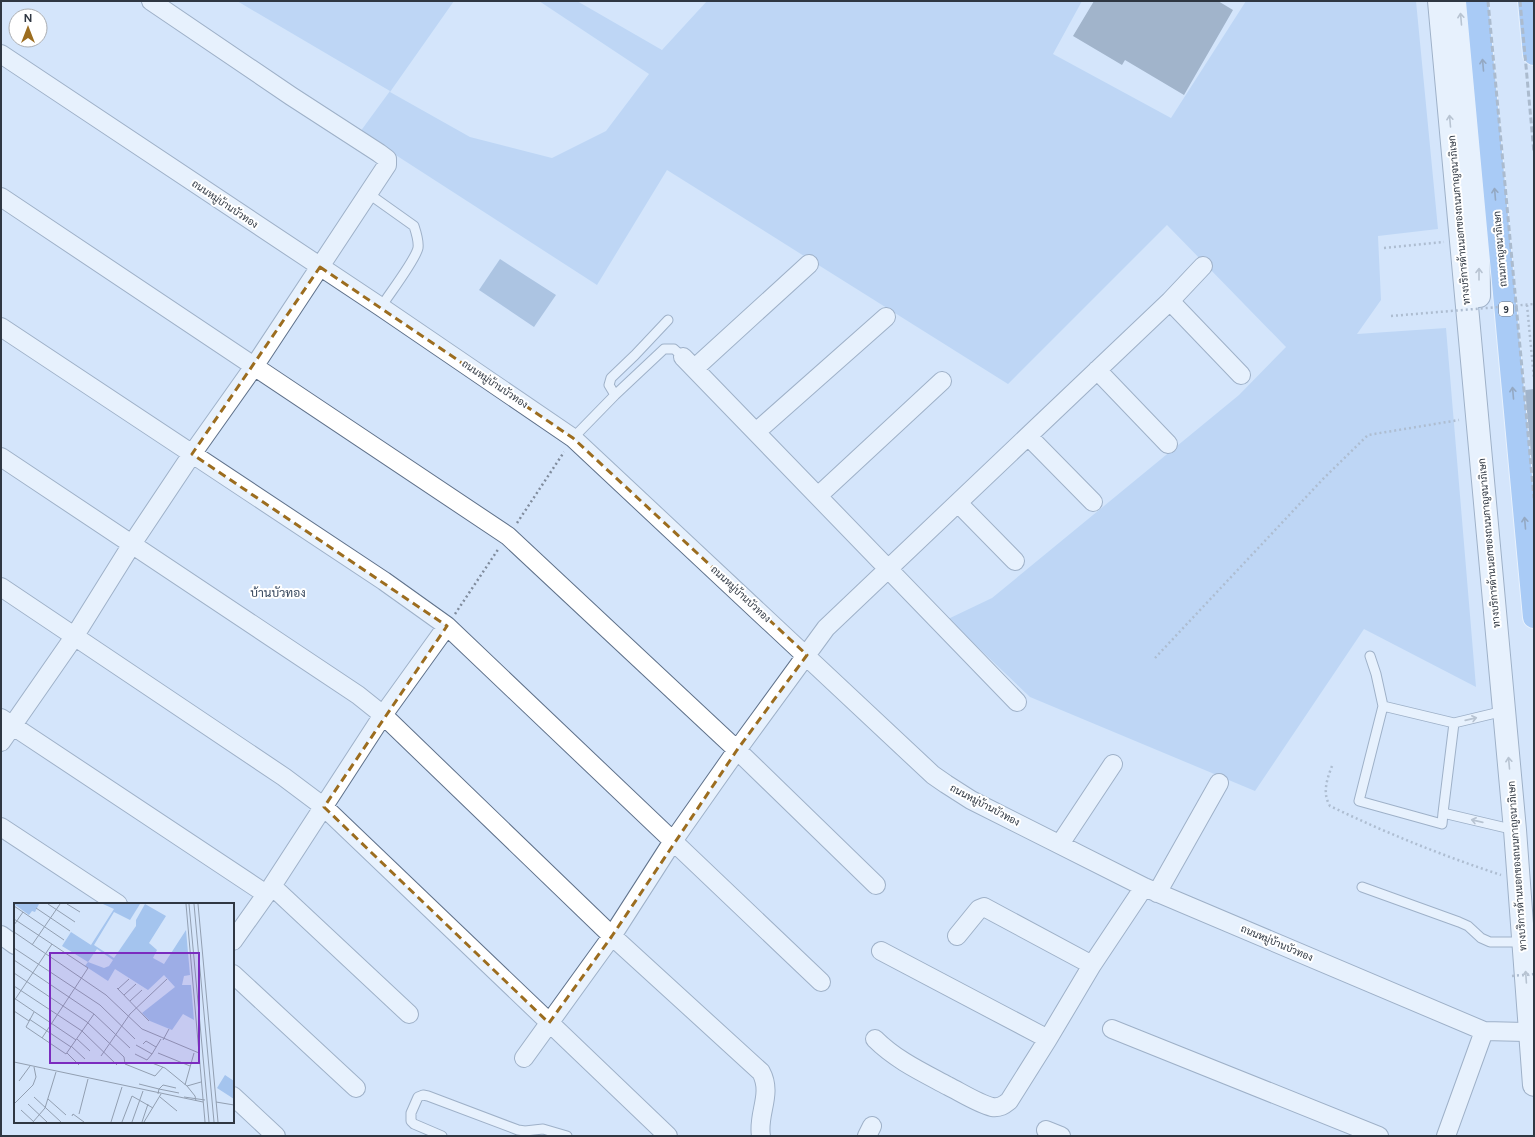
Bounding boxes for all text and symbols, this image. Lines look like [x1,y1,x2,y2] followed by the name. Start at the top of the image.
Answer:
[8,8,48,48] north arrow
[24,12,32,25] text: N
[1457,13,1465,26] one-way arrow
[1480,59,1487,72] one-way arrow
[1446,115,1454,128] one-way arrow
[1445,134,1473,305] street label: ทางบริการด้านนอกของถนนกาญจนาภิเษก
[189,177,261,232] street label: ถนนหมู่บ้านบัวทอง
[1492,188,1499,201] one-way arrow
[1490,210,1510,287] street label: ถนนกาญจนาภิเษก
[1475,268,1483,281] one-way arrow
[1499,302,1513,316] road number: 9
[459,357,531,412] street label: ถนนหมู่บ้านบัวทอง
[1510,387,1517,400] one-way arrow
[1475,457,1503,628] street label: ทางบริการด้านนอกของถนนกาญจนาภิเษก
[1522,517,1529,530] one-way arrow
[708,563,774,626] street label: ถนนหมู่บ้านบัวทอง
[250,586,306,600] district label: บ้านบัวทอง
[1465,715,1478,723] one-way arrow
[1505,757,1513,770] one-way arrow
[1505,780,1529,951] street label: ทางบริการด้านนอกของถนนกาญจนาภิเษก
[947,781,1022,830] street label: ถนนหมู่บ้านบัวทอง
[1471,817,1484,825] one-way arrow
[14,903,234,1123] inset map
[1239,922,1315,965] street label: ถนนหมู่บ้านบัวทอง
[1522,971,1529,984] one-way arrow

